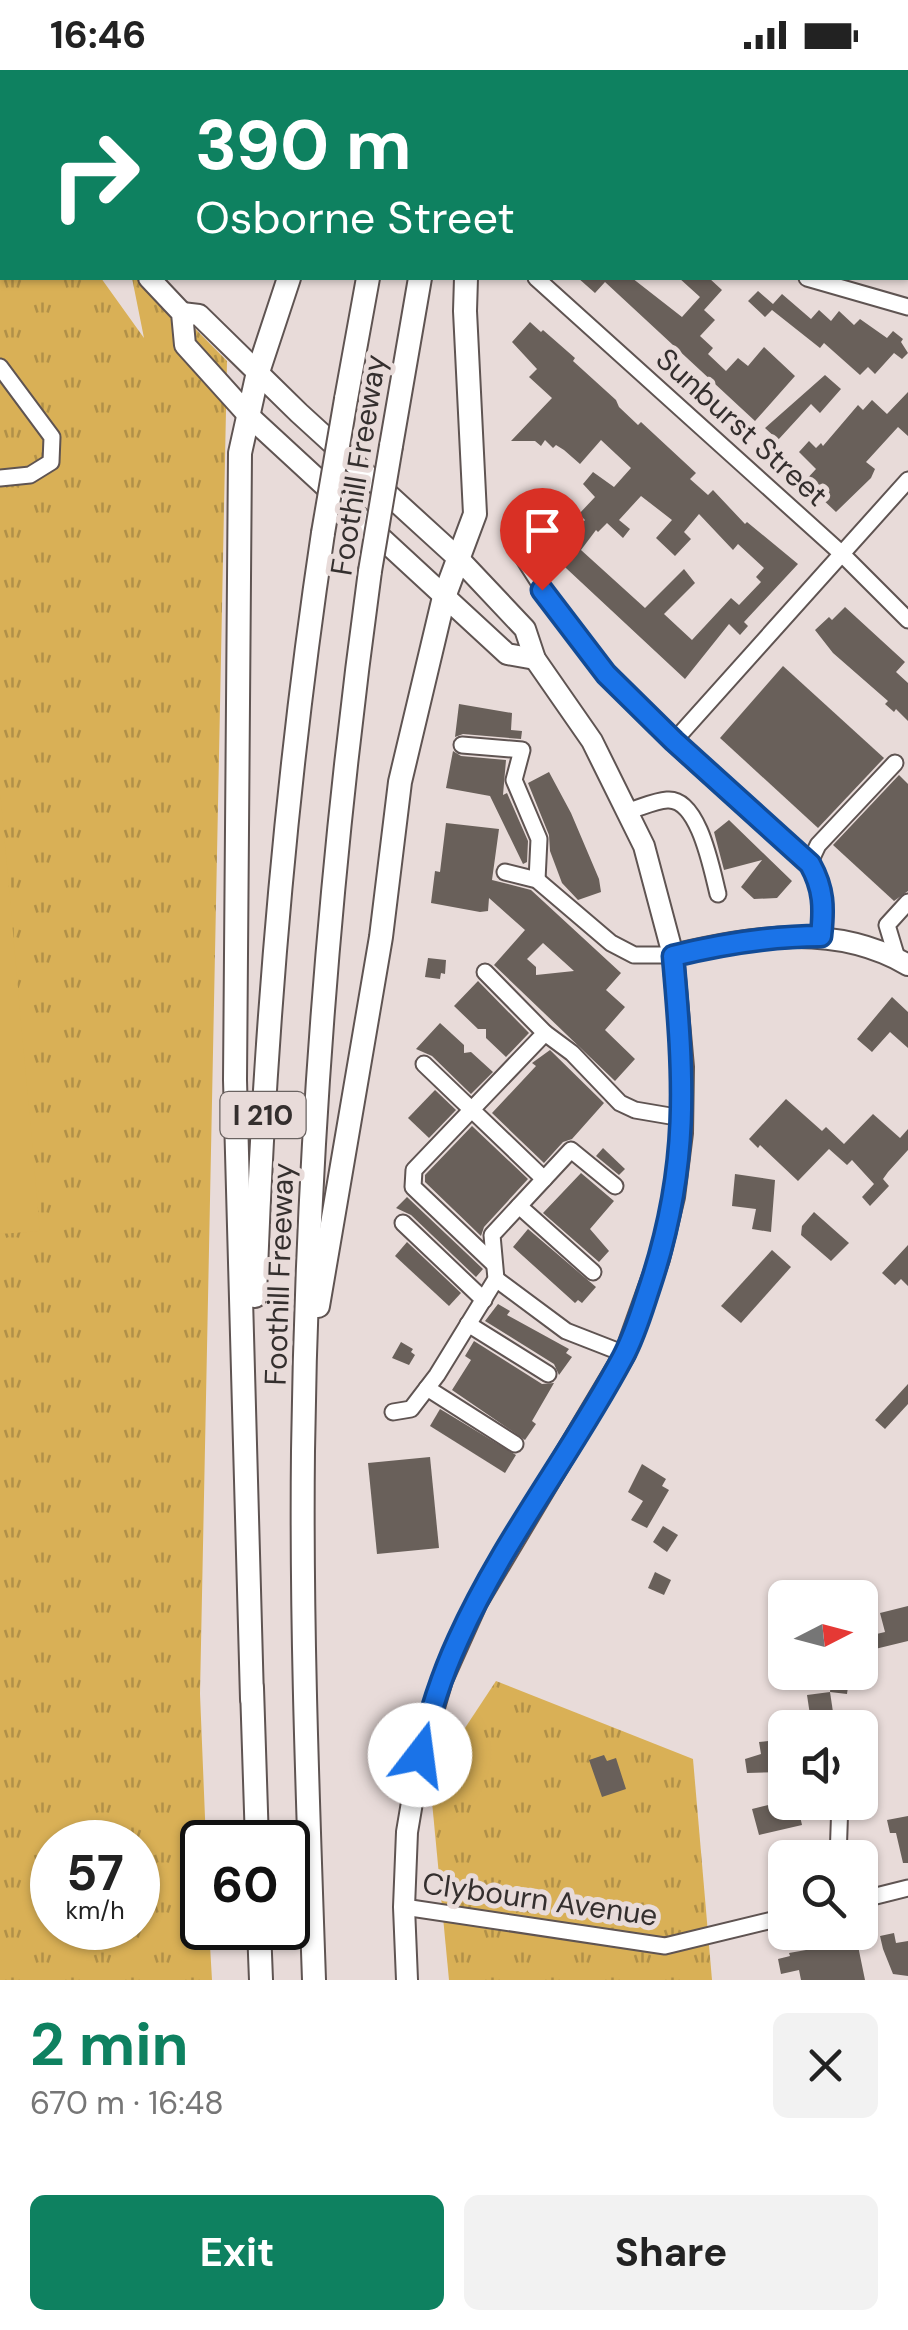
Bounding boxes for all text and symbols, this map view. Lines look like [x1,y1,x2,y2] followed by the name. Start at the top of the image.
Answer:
[50,10,146,60] text: 16:46
[195,100,412,191] text: 390 m
[30,110,160,240] icon: right
[195,188,515,247] text: Osborne Street
[648,340,836,514] street label: Sunburst Street
[321,352,395,578] street label: Foothill Freeway
[500,488,585,591] pin
[515,503,570,558] icon: arrive
[220,1092,306,1138] road number: I 210
[256,1162,302,1386] street label: Foothill Freeway
[768,1580,878,1690] north arrow
[768,1580,878,1950] map controls
[368,1703,472,1807] position arrow
[768,1710,878,1820] button: sound
[180,1820,310,1950] speed limit sign: 60
[66,1840,124,1906] text: 57
[768,1840,878,1950] button: search
[420,1863,660,1935] street label: Clybourn Avenue
[65,1894,125,1927] text: km/h
[30,2005,189,2084] text: 2 min
[773,2013,878,2118] button: close
[30,2082,224,2124] text: 670 m · 16:48
[30,2195,444,2310] button: Exit
[464,2195,878,2310] button: Share

